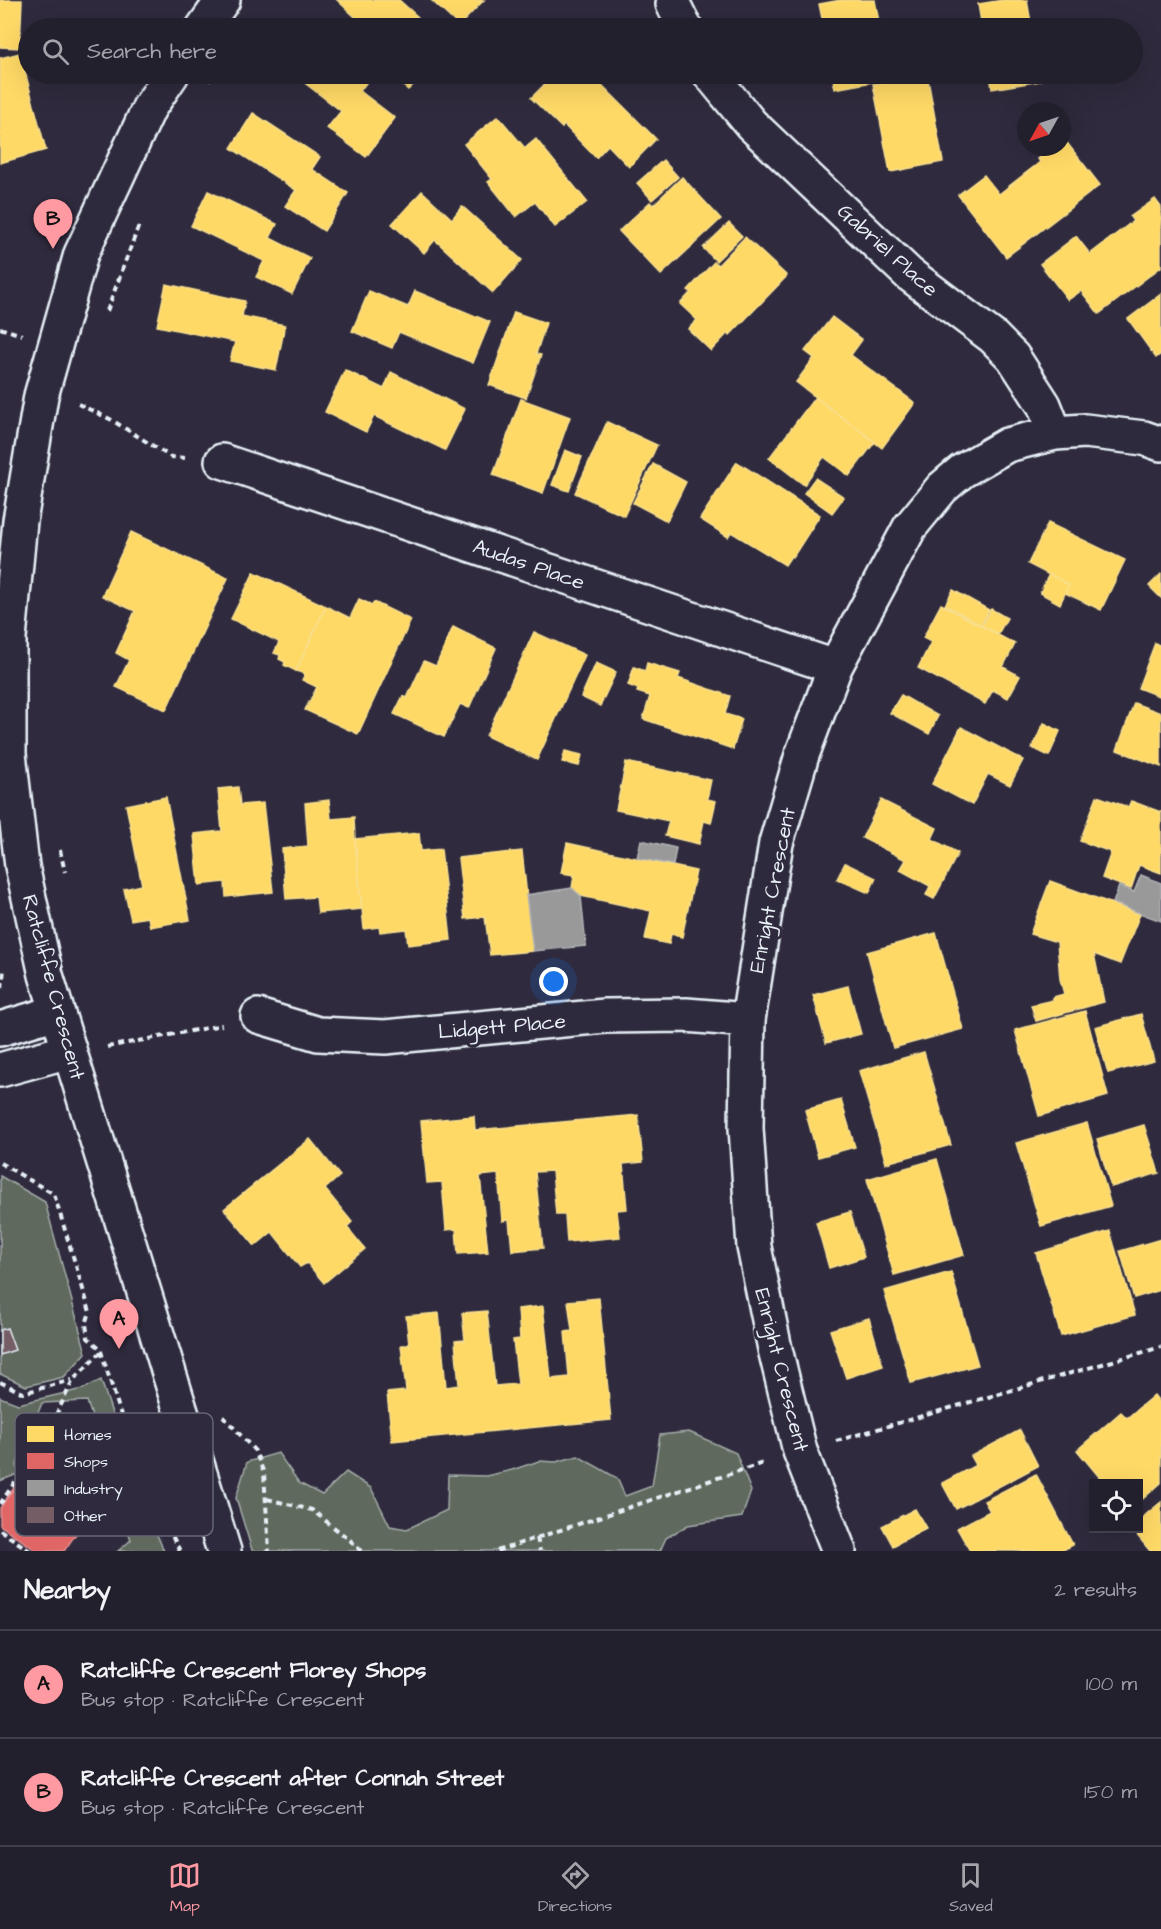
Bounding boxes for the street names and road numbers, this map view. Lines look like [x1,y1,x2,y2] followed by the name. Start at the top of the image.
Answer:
[831,197,945,304] street label: Gabriel Place
[469,532,589,597] street label: Audas Place
[742,804,805,976] street label: Enright Crescent
[15,891,92,1083] street label: Ratcliffe Crescent
[437,1006,567,1049] street label: Lidgett Place
[745,1285,816,1456] street label: Enright Crescent

